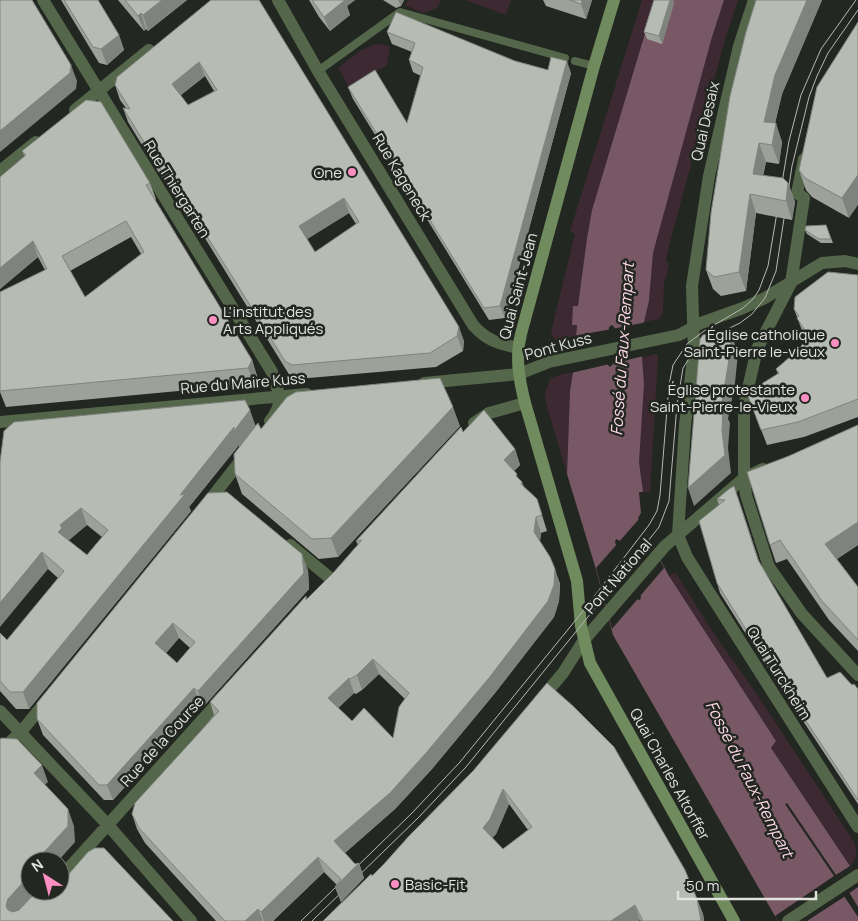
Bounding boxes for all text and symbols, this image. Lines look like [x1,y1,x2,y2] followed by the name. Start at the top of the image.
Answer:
[686,79,724,163] street label: Quai Desaix
[368,130,437,225] street label: Rue Kageneck
[139,136,215,242] street label: Rue Thiergarten
[314,162,342,183] place label: One
[346,166,358,178] marker: One
[494,230,542,341] street label: Quai Saint-Jean
[605,260,639,436] water label: Fossé du Faux-Rempart
[223,301,324,339] place label: L'institut des Arts Appliqués
[207,314,219,326] marker: L'institut des Arts Appliqués
[684,324,825,362] place label: Église catholique Saint-Pierre le-vieux
[522,327,594,365] street label: Pont Kuss
[829,337,841,349] marker: Église catholique Saint-Pierre le-vieux
[180,367,307,399] street label: Rue du Maire Kuss
[650,379,795,417] place label: Église protestante Saint-Pierre-le-Vieux
[799,392,811,404] marker: Église protestante Saint-Pierre-le-Vieux
[579,534,657,618] street label: Pont National
[742,622,816,724] street label: Quai Turckheim
[115,691,209,791] street label: Rue de la Course
[701,697,800,863] water label: Fossé du Faux-Rempart
[625,704,715,844] street label: Quai Charles Altorffer
[20,851,70,901] north arrow
[27,854,47,876] text: N
[678,868,816,900] scale bar
[405,874,466,895] place label: Basic-Fit
[686,875,720,896] text: 50 m
[389,878,401,890] marker: Basic-Fit

